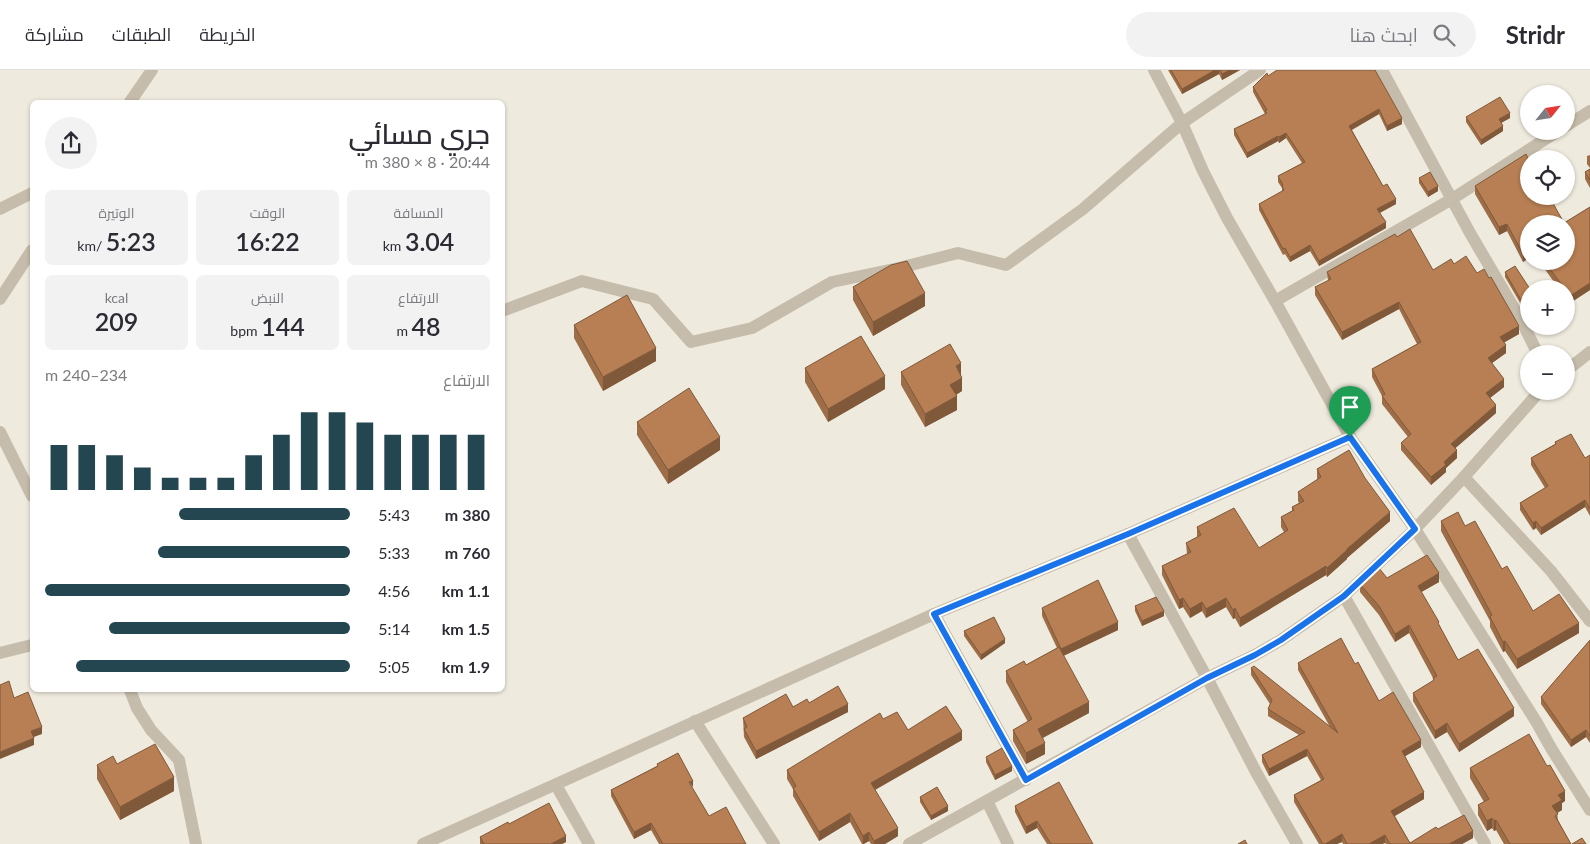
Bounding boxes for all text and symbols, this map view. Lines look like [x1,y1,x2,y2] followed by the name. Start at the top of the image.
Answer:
[1126,12,1476,57] search box
[1506,20,1565,49] text: Stridr
[1430,21,1458,49] icon: search
[25,23,84,45] text: مشاركة
[112,23,171,45] text: الطبقات
[199,23,256,45] text: الخريطة
[1349,23,1418,46] text: ابحث هنا
[1520,85,1575,140] north arrow
[1520,85,1575,400] map controls
[349,116,490,150] text: جري مسائي
[45,117,97,169] button: share
[1520,150,1575,205] button: locate
[365,152,490,171] text: 20:44 · 8 × 380 m
[99,204,134,221] text: الوتيرة
[250,204,285,221] text: الوقت
[394,204,443,221] text: المسافة
[1520,215,1575,270] button: layers
[106,226,156,256] text: 5:23
[235,226,300,256] text: 16:22
[405,226,454,256] text: 3.04
[77,237,106,254] text: /km
[383,237,405,254] text: km
[1520,280,1575,335] button: +
[105,289,128,306] text: kcal
[251,289,284,306] text: النبض
[398,289,439,306] text: الارتفاع
[95,306,138,336] text: 209
[261,311,305,341] text: 144
[412,311,441,341] text: 48
[230,322,261,339] text: bpm
[396,322,412,339] text: m
[1520,345,1575,400] button: −
[45,365,127,384] text: 234–240 m
[443,370,490,389] text: الارتفاع
[1329,386,1371,437] pin
[1336,393,1364,421] icon: arrive
[378,505,410,524] text: 5:43
[445,505,490,524] text: 380 m
[378,543,410,562] text: 5:33
[445,543,490,562] text: 760 m
[378,581,410,600] text: 4:56
[442,581,490,600] text: 1.1 km
[378,619,410,638] text: 5:14
[442,619,490,638] text: 1.5 km
[378,657,410,676] text: 5:05
[442,657,490,676] text: 1.9 km

